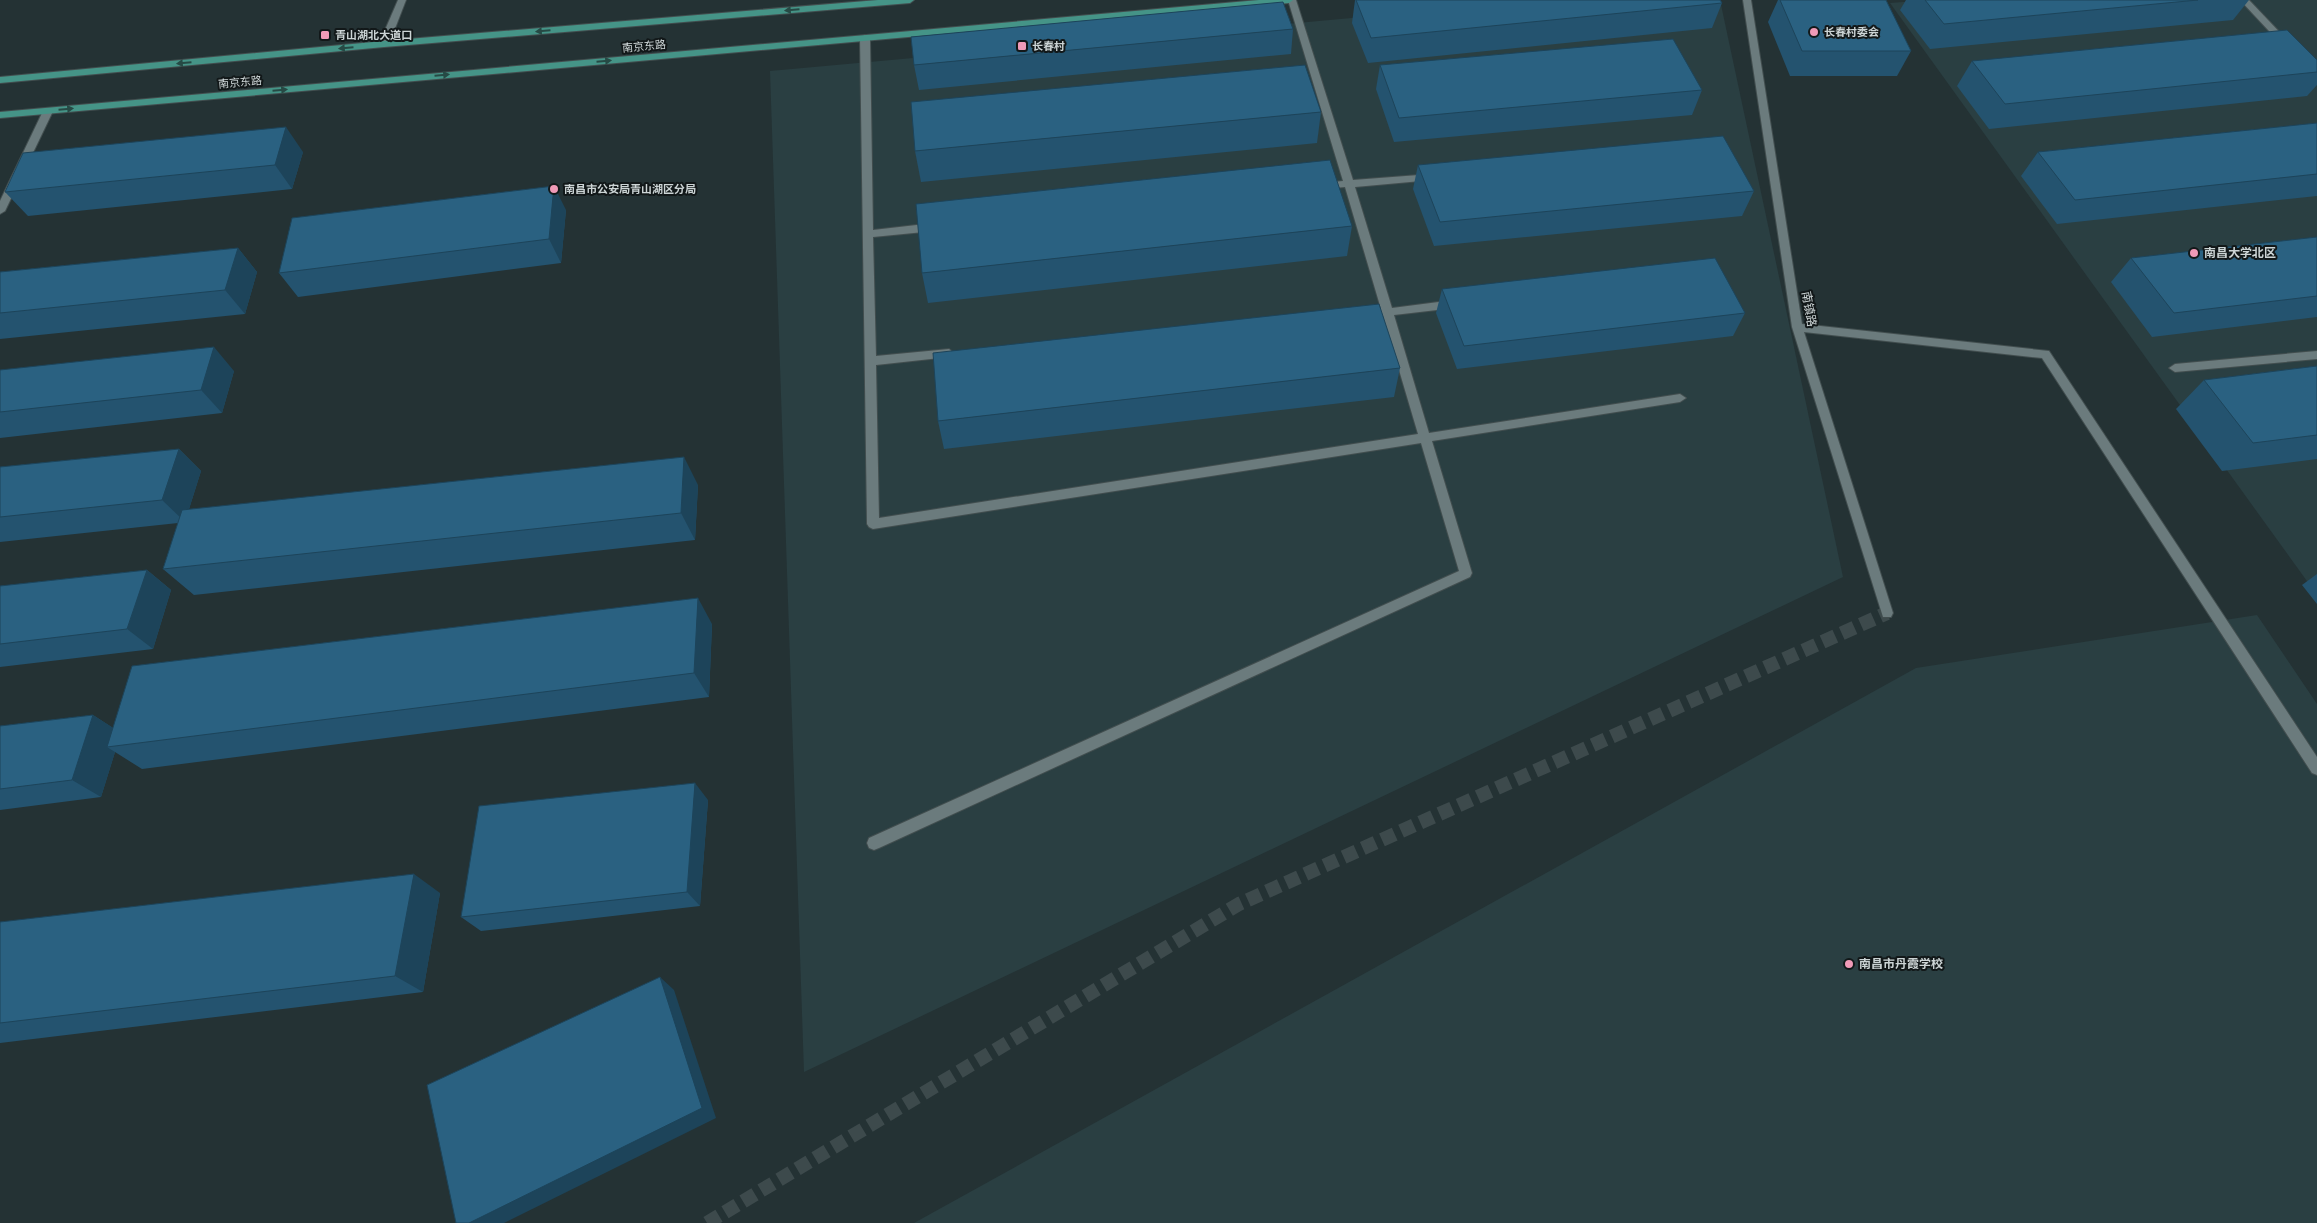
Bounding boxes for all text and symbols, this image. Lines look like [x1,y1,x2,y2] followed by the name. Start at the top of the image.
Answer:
[783,6,799,14] one-way arrow
[1808,26,1820,38] marker: 长春村委会
[1824,26,1879,38] place label: 长春村委会
[534,27,550,35] one-way arrow
[319,29,331,41] marker: 青山湖北大道口
[335,29,412,41] place label: 青山湖北大道口
[622,38,666,54] street label: 南京东路
[1016,40,1028,52] marker: 长春村
[1032,40,1065,52] place label: 长春村
[337,44,353,52] one-way arrow
[596,57,612,65] one-way arrow
[176,59,192,67] one-way arrow
[434,71,450,79] one-way arrow
[218,74,262,90] street label: 南京东路
[272,86,288,94] one-way arrow
[58,105,74,113] one-way arrow
[548,183,560,195] marker: 南昌市公安局青山湖区分局
[564,183,696,195] place label: 南昌市公安局青山湖区分局
[2204,246,2276,260] place label: 南昌大学北区
[2188,247,2200,259] marker: 南昌大学北区
[1799,290,1819,328] street label: 南镇路
[1859,957,1943,971] place label: 南昌市丹霞学校
[1843,958,1855,970] marker: 南昌市丹霞学校

